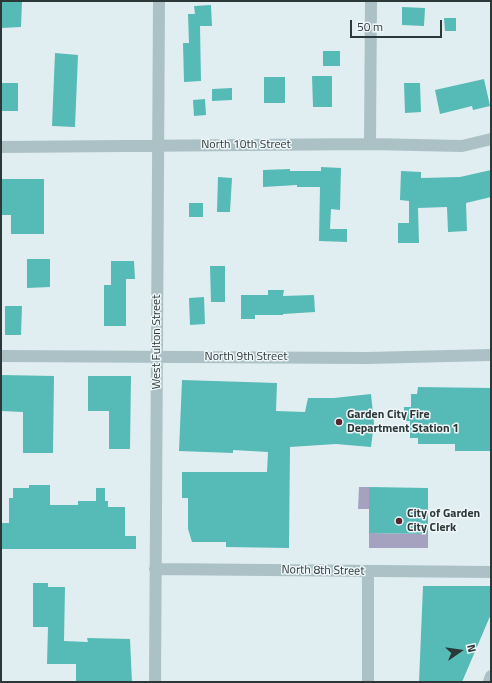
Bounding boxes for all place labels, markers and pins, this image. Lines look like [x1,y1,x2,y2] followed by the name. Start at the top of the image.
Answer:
[347,408,459,436] place label: Garden City Fire Department Station 1
[334,417,344,427] marker: Garden City Fire Department Station 1
[407,507,480,535] place label: City of Garden City Clerk
[394,516,404,526] marker: City of Garden City Clerk

